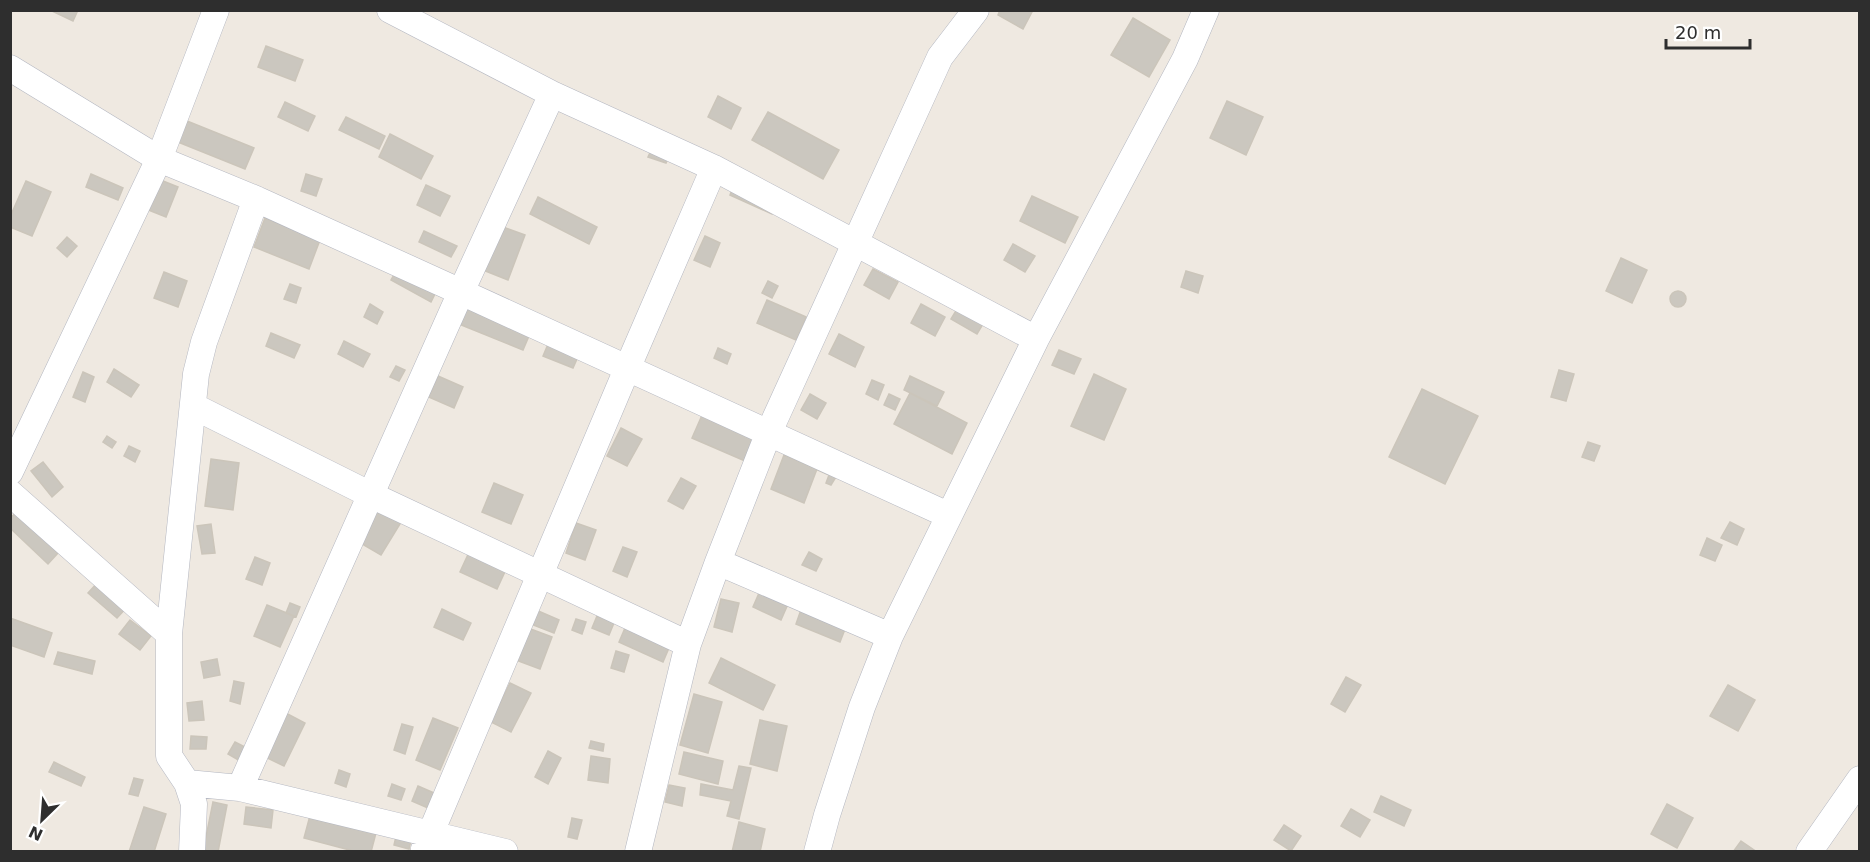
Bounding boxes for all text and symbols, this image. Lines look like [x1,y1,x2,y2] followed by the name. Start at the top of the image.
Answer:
[1666,12,1750,50] scale bar
[1675,22,1721,43] text: 20 m
[12,790,72,850] north arrow
[26,822,46,845] text: N

